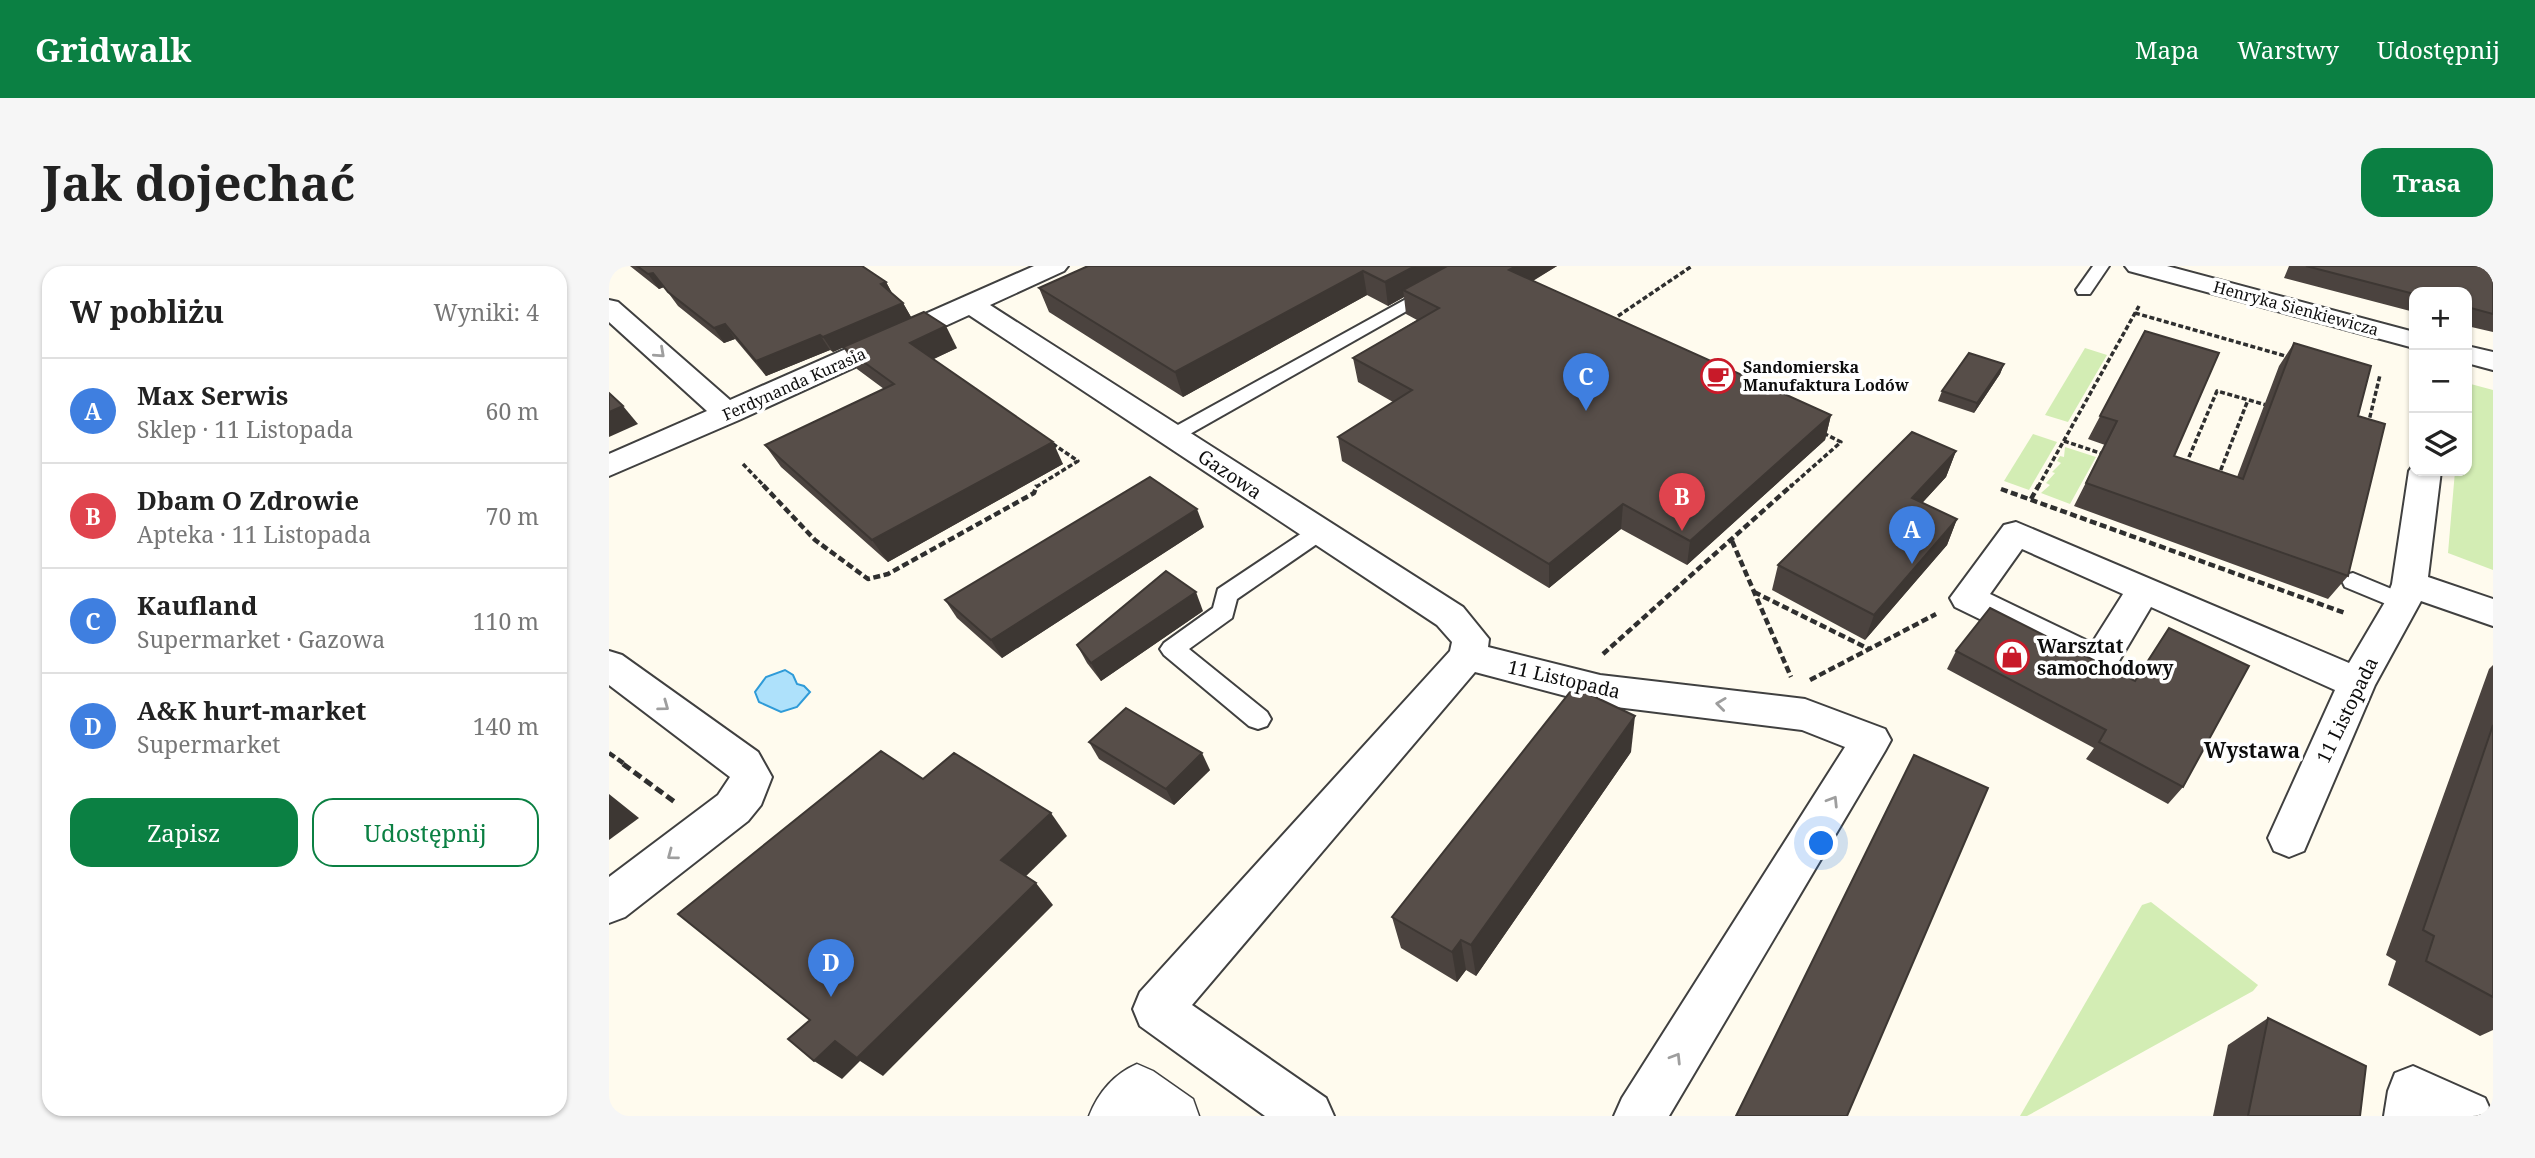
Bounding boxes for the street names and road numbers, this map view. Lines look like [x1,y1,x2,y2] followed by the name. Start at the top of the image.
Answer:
[2211,275,2381,341] street label: Henryka Sienkiewicza
[719,342,869,426] street label: Ferdynanda Kurasia
[1193,443,1267,505] street label: Gazowa
[1505,653,1623,705] street label: 11 Listopada
[2310,653,2384,767] street label: 11 Listopada

